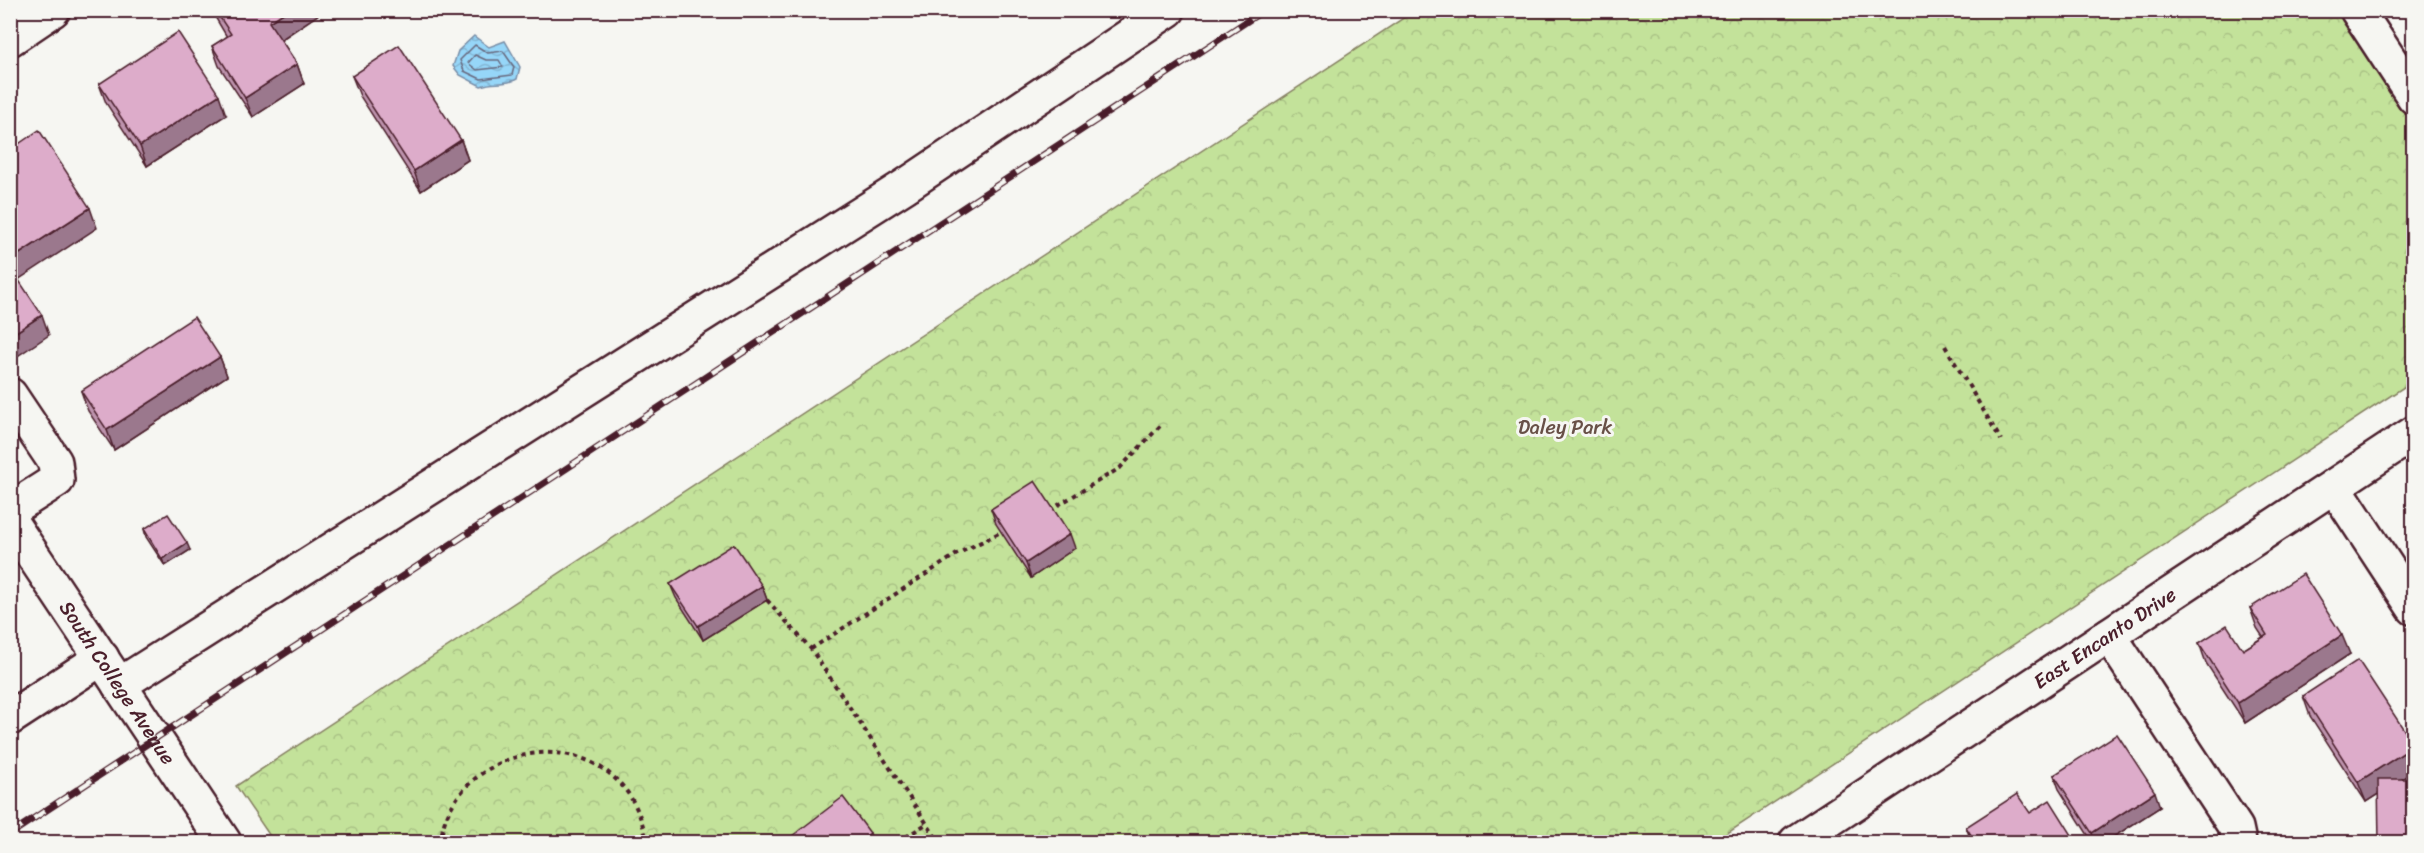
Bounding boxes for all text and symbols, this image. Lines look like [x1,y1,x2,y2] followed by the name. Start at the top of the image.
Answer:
[1518,410,1612,445] park label: Daley Park
[2026,577,2183,698] street label: East Encanto Drive
[50,593,185,772] street label: South College Avenue

